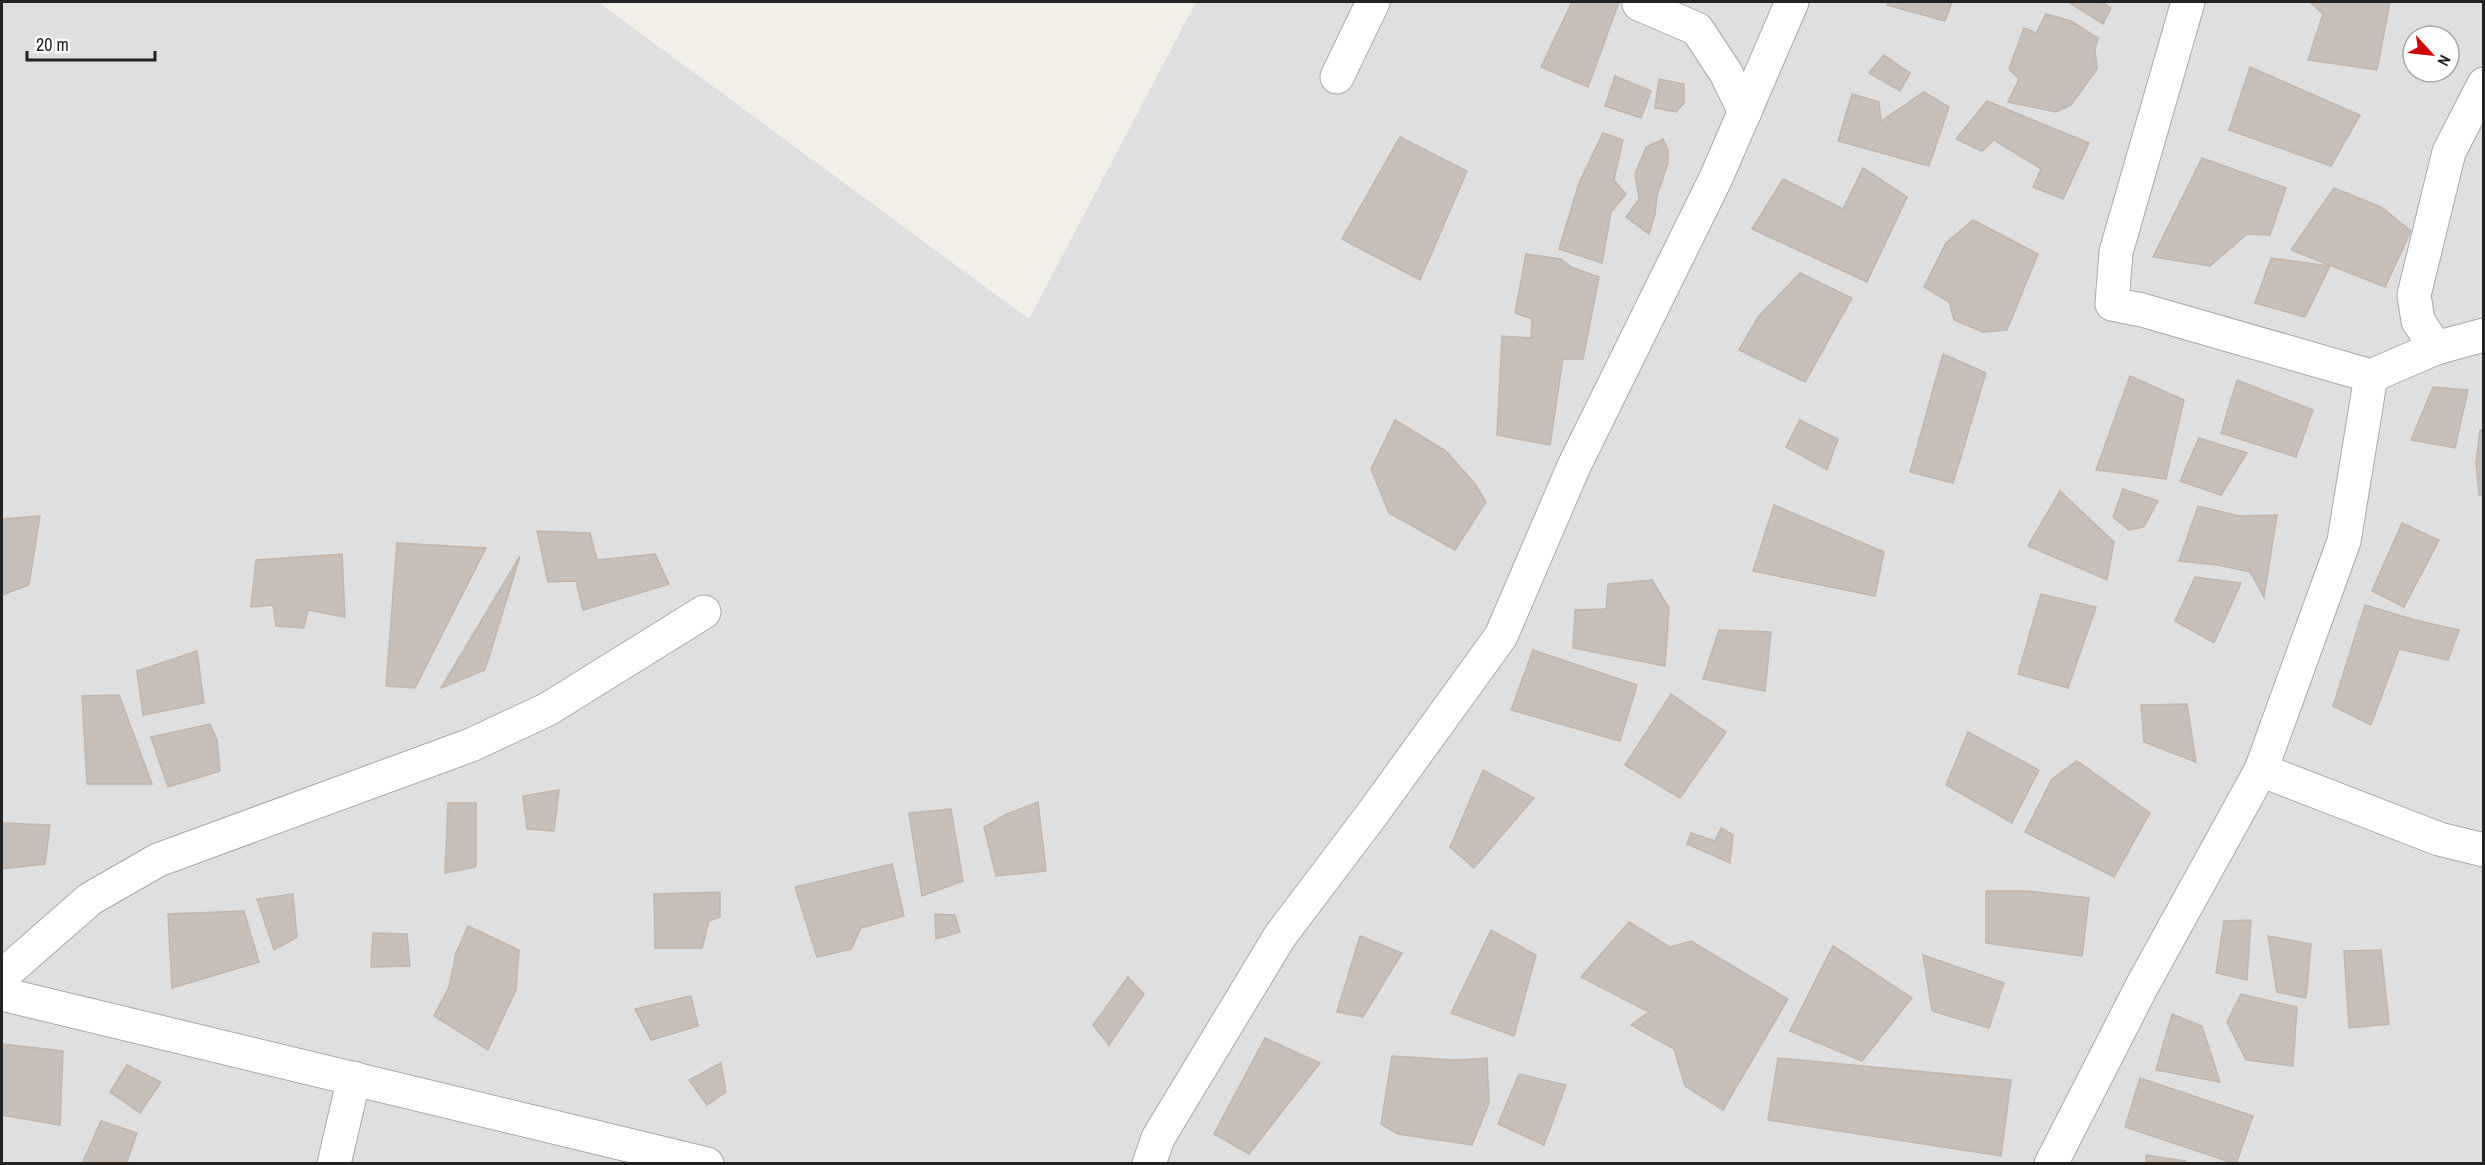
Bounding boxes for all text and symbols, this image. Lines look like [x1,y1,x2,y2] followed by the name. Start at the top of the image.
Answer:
[27,24,154,62] scale bar
[2401,24,2461,84] north arrow
[36,32,69,57] text: 20 m
[2432,52,2456,70] text: N

